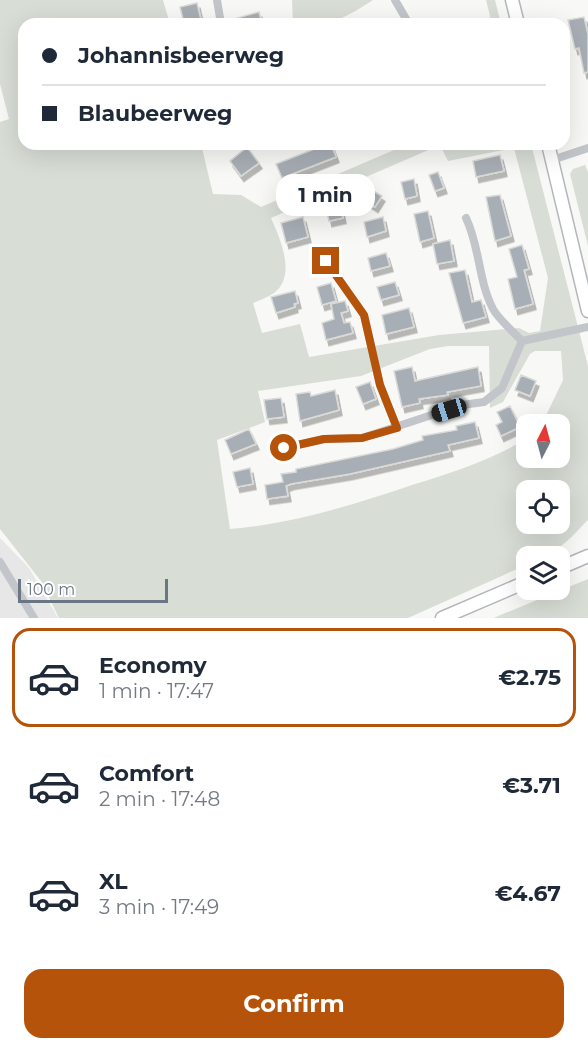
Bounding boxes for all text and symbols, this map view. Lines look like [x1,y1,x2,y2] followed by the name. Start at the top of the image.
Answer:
[78,42,284,69] text: Johannisbeerweg
[78,100,232,127] text: Blaubeerweg
[276,174,376,216] callout: 1 min
[298,183,353,207] text: 1 min
[312,247,339,274] route end
[429,396,469,424] car
[516,414,570,468] north arrow
[516,414,570,600] map controls
[270,434,297,461] route start
[516,480,570,534] button: locate
[516,546,570,600] button: layers
[18,576,168,604] scale bar
[27,580,75,599] text: 100 m
[27,651,81,705] icon: car
[99,652,207,679] text: Economy
[498,664,561,691] text: €2.75
[99,679,214,703] text: 1 min · 17:47
[27,759,81,813] icon: car
[99,760,194,787] text: Comfort
[502,772,561,799] text: €3.71
[99,787,220,811] text: 2 min · 17:48
[27,867,81,921] icon: car
[99,868,128,895] text: XL
[495,880,561,907] text: €4.67
[99,895,219,919] text: 3 min · 17:49
[24,969,564,1038] button: Confirm

